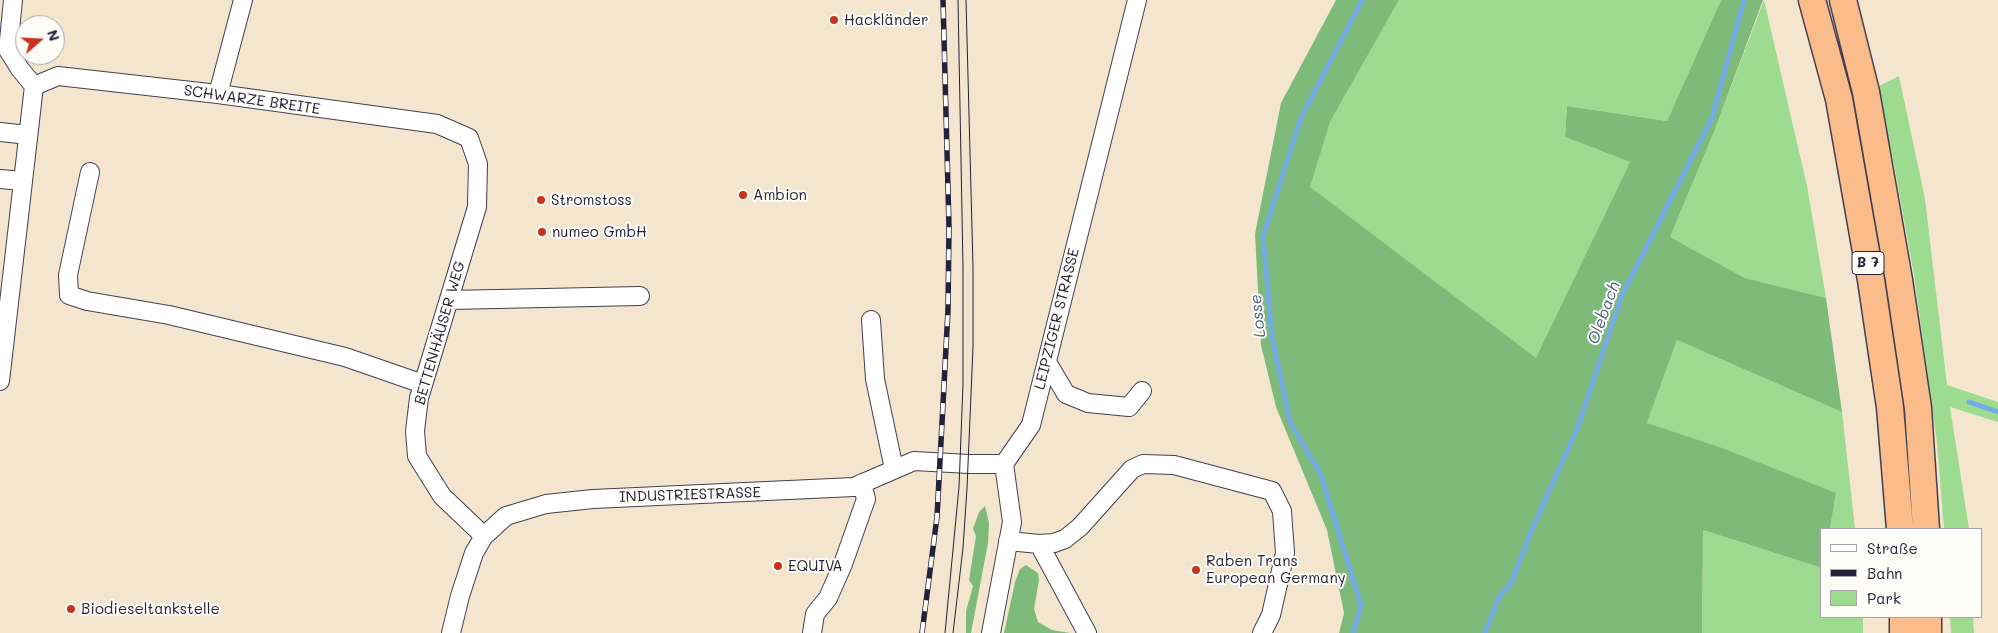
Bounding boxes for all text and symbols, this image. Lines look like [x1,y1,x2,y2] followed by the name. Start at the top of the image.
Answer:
[844,11,929,29] place label: Hackländer
[828,14,840,26] marker: Hackländer
[15,15,65,65] north arrow
[43,27,64,43] text: N
[183,82,321,118] street label: SCHWARZE BREITE
[753,186,807,204] place label: Ambion
[737,189,749,201] marker: Ambion
[551,191,632,209] place label: Stromstoss
[535,194,547,206] marker: Stromstoss
[552,223,647,241] place label: numeo GmbH
[536,226,548,238] marker: numeo GmbH
[1031,246,1083,392] street label: LEIPZIGER STRASSE
[1852,252,1884,274] road number: B 7
[411,259,469,407] street label: BETTENHÄUSER WEG
[1584,279,1624,347] water label: Olebach
[1246,293,1270,339] water label: Losse
[619,484,761,506] street label: INDUSTRIESTRASSE
[1820,528,1983,618] legend
[1867,538,1918,558] text: Straße
[1206,552,1346,587] place label: Raben Trans European Germany
[788,557,843,575] place label: EQUIVA
[772,560,784,572] marker: EQUIVA
[1867,563,1902,583] text: Bahn
[1190,564,1202,576] marker: Raben Trans European Germany
[1867,588,1901,608] text: Park
[81,600,220,618] place label: Biodieseltankstelle
[65,603,77,615] marker: Biodieseltankstelle

